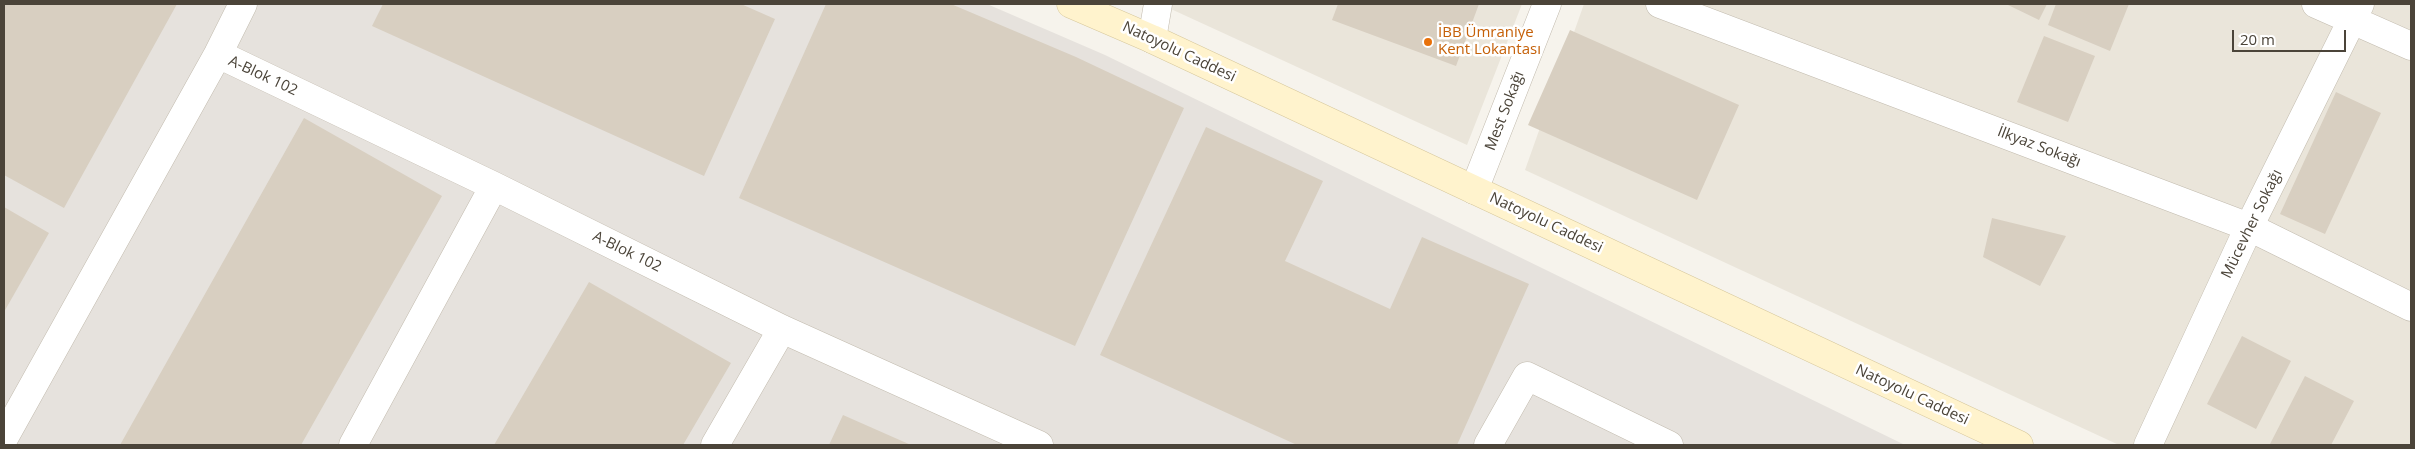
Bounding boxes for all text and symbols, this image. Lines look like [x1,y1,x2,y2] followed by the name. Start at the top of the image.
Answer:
[1119,18,1239,86] street label: Natoyolu Caddesi
[2235,20,2349,52] scale bar
[1438,24,1541,59] place label: İBB Ümraniye Kent Lokantası
[2240,29,2275,49] text: 20 m
[1422,36,1434,48] marker: İBB Ümraniye Kent Lokantası
[226,52,300,100] street label: A-Blok 102
[1482,69,1528,153] street label: Mest Sokağı
[1995,123,2083,171] street label: İlkyaz Sokağı
[2218,167,2286,281] street label: Mücevher Sokağı
[1486,189,1606,257] street label: Natoyolu Caddesi
[590,228,664,276] street label: A-Blok 102
[1852,361,1972,429] street label: Natoyolu Caddesi

